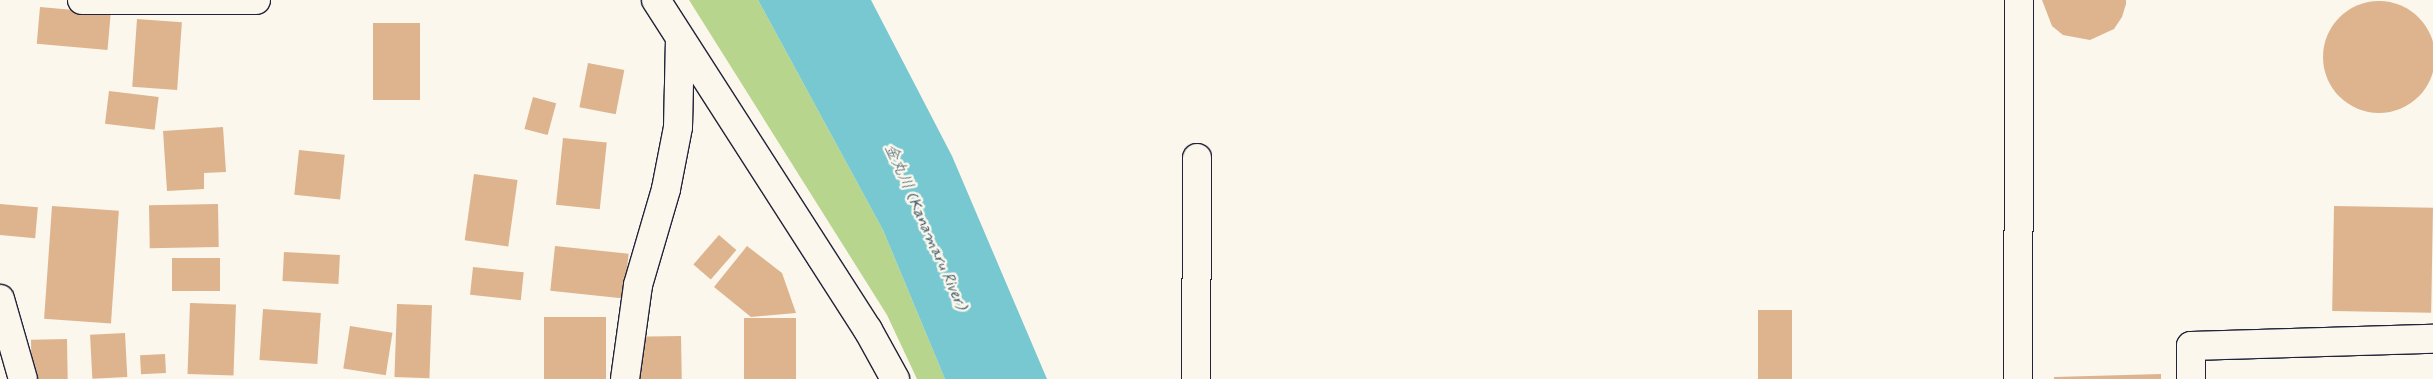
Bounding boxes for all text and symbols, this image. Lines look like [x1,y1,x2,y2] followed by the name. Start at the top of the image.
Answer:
[879,140,971,314] water label: 金丸川 (Kanamaru River)

